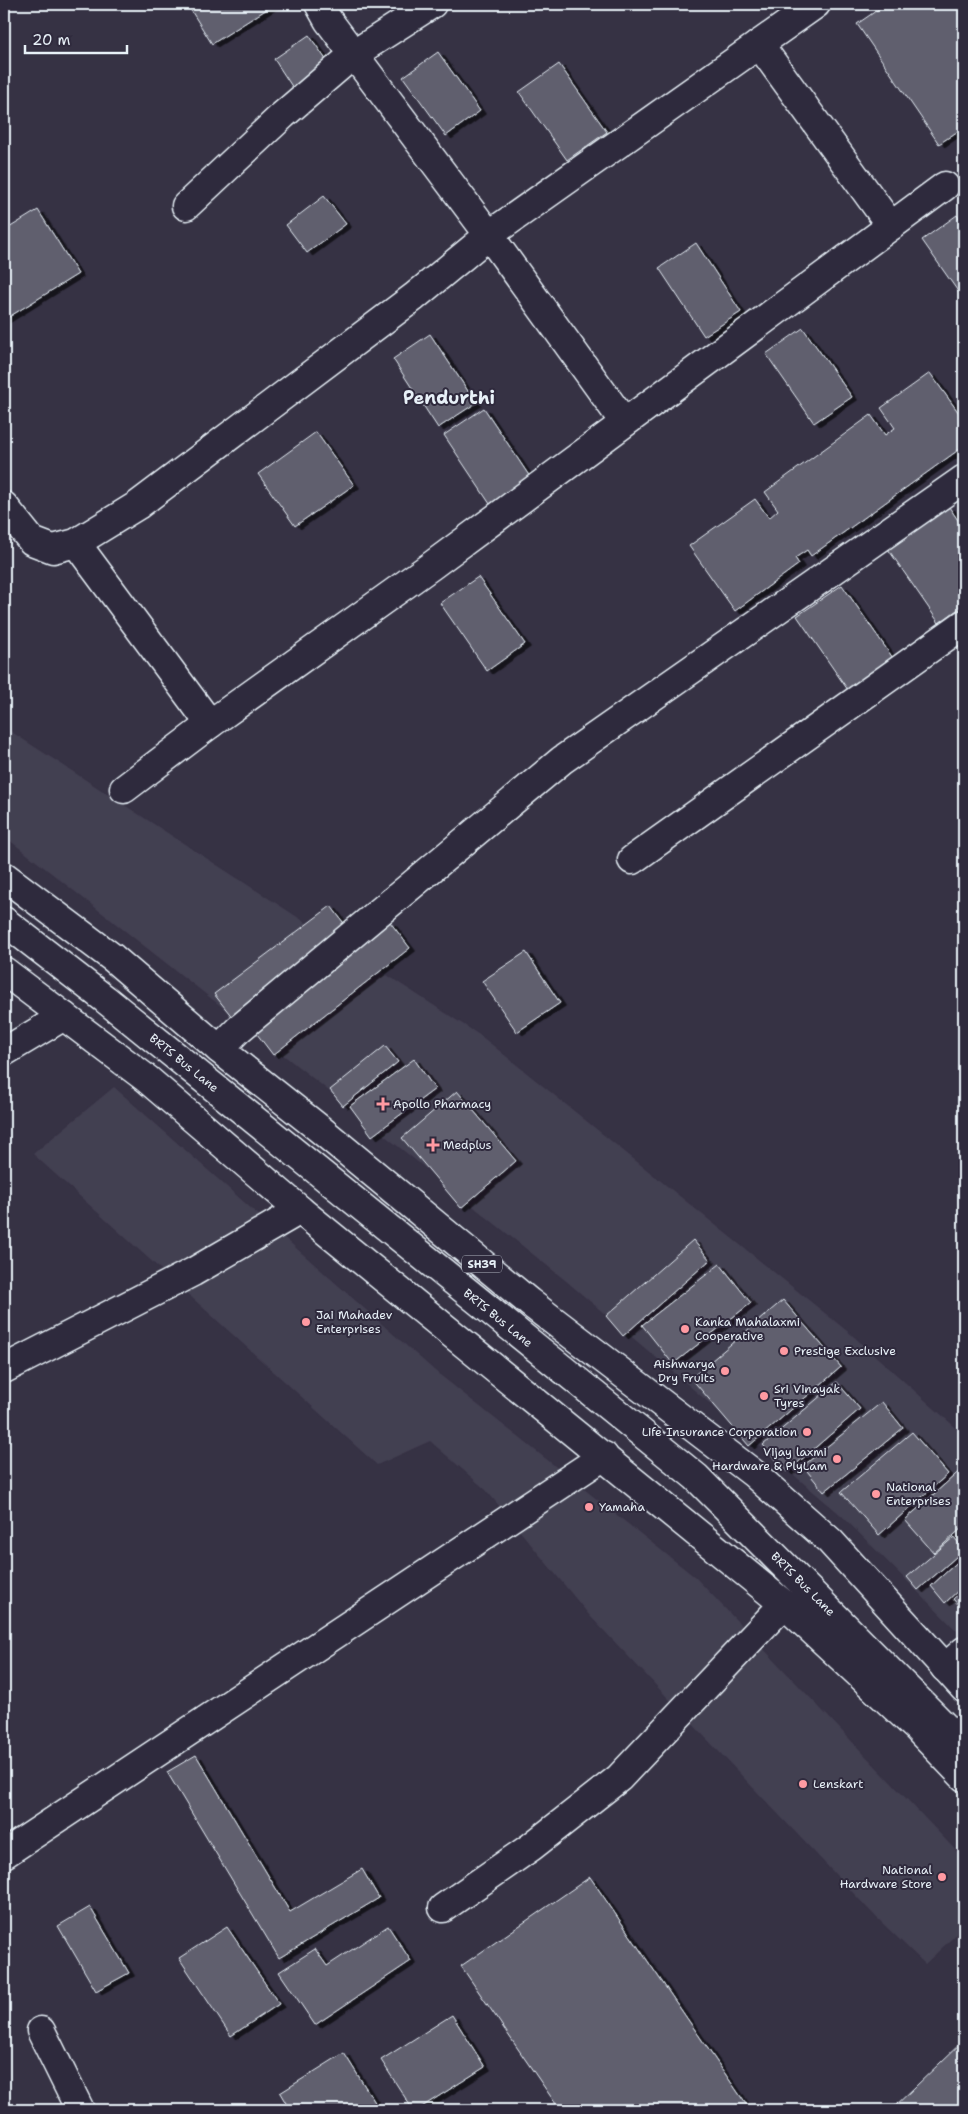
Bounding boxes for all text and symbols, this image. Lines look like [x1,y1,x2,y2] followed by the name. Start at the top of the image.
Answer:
[25,22,128,54] scale bar
[32,30,71,50] text: 20 m
[403,386,495,410] district label: Pendurthi
[146,1030,222,1096] street label: BRTS Bus Lane
[393,1096,491,1112] place label: Apollo Pharmacy
[377,1098,389,1110] marker: Apollo Pharmacy
[443,1137,492,1153] place label: Medplus
[427,1139,439,1151] marker: Medplus
[462,1256,502,1272] road number: SH39
[460,1285,536,1351] street label: BRTS Bus Lane
[316,1307,393,1337] place label: Jai Mahadev Enterprises
[695,1314,800,1344] place label: Kanka Mahalaxmi Cooperative
[300,1316,312,1328] marker: Jai Mahadev Enterprises
[679,1323,691,1335] marker: Kanka Mahalaxmi Cooperative
[794,1343,896,1359] place label: Prestige Exclusive
[778,1345,790,1357] marker: Prestige Exclusive
[653,1356,716,1386] place label: Aishwarya Dry Fruits
[719,1365,731,1377] marker: Aishwarya Dry Fruits
[774,1381,840,1411] place label: Sri Vinayak Tyres
[758,1390,770,1402] marker: Sri Vinayak Tyres
[642,1424,797,1440] place label: Life Insurance Corporation
[801,1426,813,1438] marker: Life Insurance Corporation
[712,1444,827,1474] place label: Vijay laxmi Hardware & PlyLam
[831,1453,843,1465] marker: Vijay laxmi Hardware & PlyLam
[886,1479,951,1509] place label: National Enterprises
[870,1488,882,1500] marker: National Enterprises
[599,1499,645,1515] place label: Yamaha
[583,1501,595,1513] marker: Yamaha
[767,1548,839,1620] street label: BRTS Bus Lane
[813,1776,863,1792] place label: Lenskart
[797,1778,809,1790] marker: Lenskart
[840,1862,932,1892] place label: National Hardware Store
[936,1871,948,1883] marker: National Hardware Store

